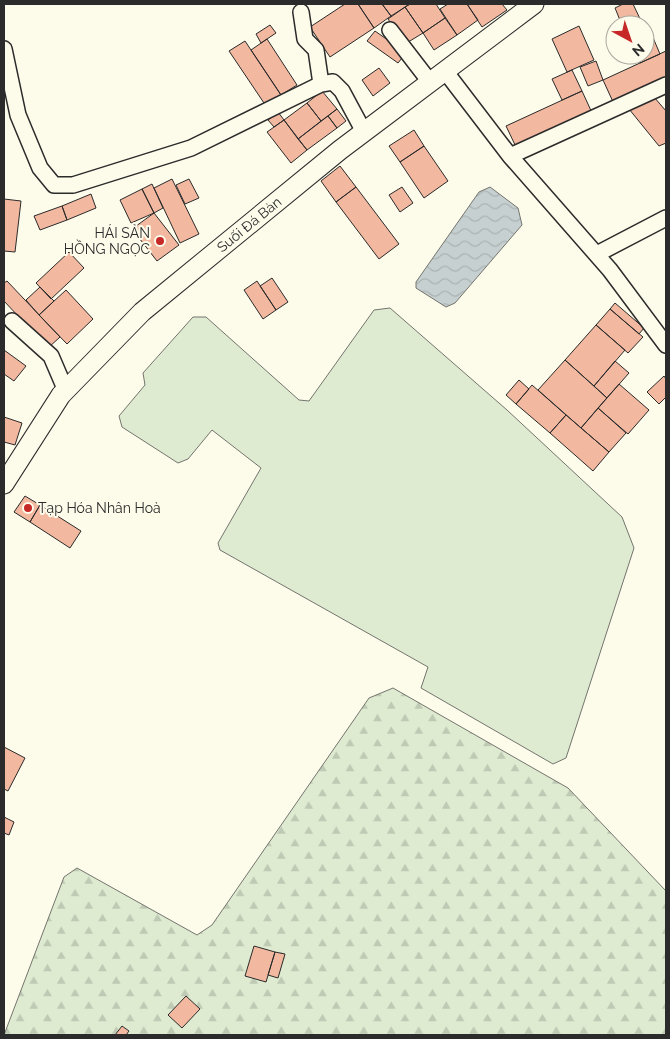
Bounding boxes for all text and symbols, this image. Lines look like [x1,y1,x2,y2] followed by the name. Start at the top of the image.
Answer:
[605,15,655,65] north arrow
[629,40,648,60] text: N
[214,193,284,255] street label: Suối Đá Bàn
[64,224,150,257] place label: HÁI SẢN HỒNG NGỌC
[154,235,166,247] marker: HÁI SẢN HỒNG NGỌC
[38,500,161,516] place label: Tạp Hóa Nhân Hoà
[22,502,34,514] marker: Tạp Hóa Nhân Hoà

